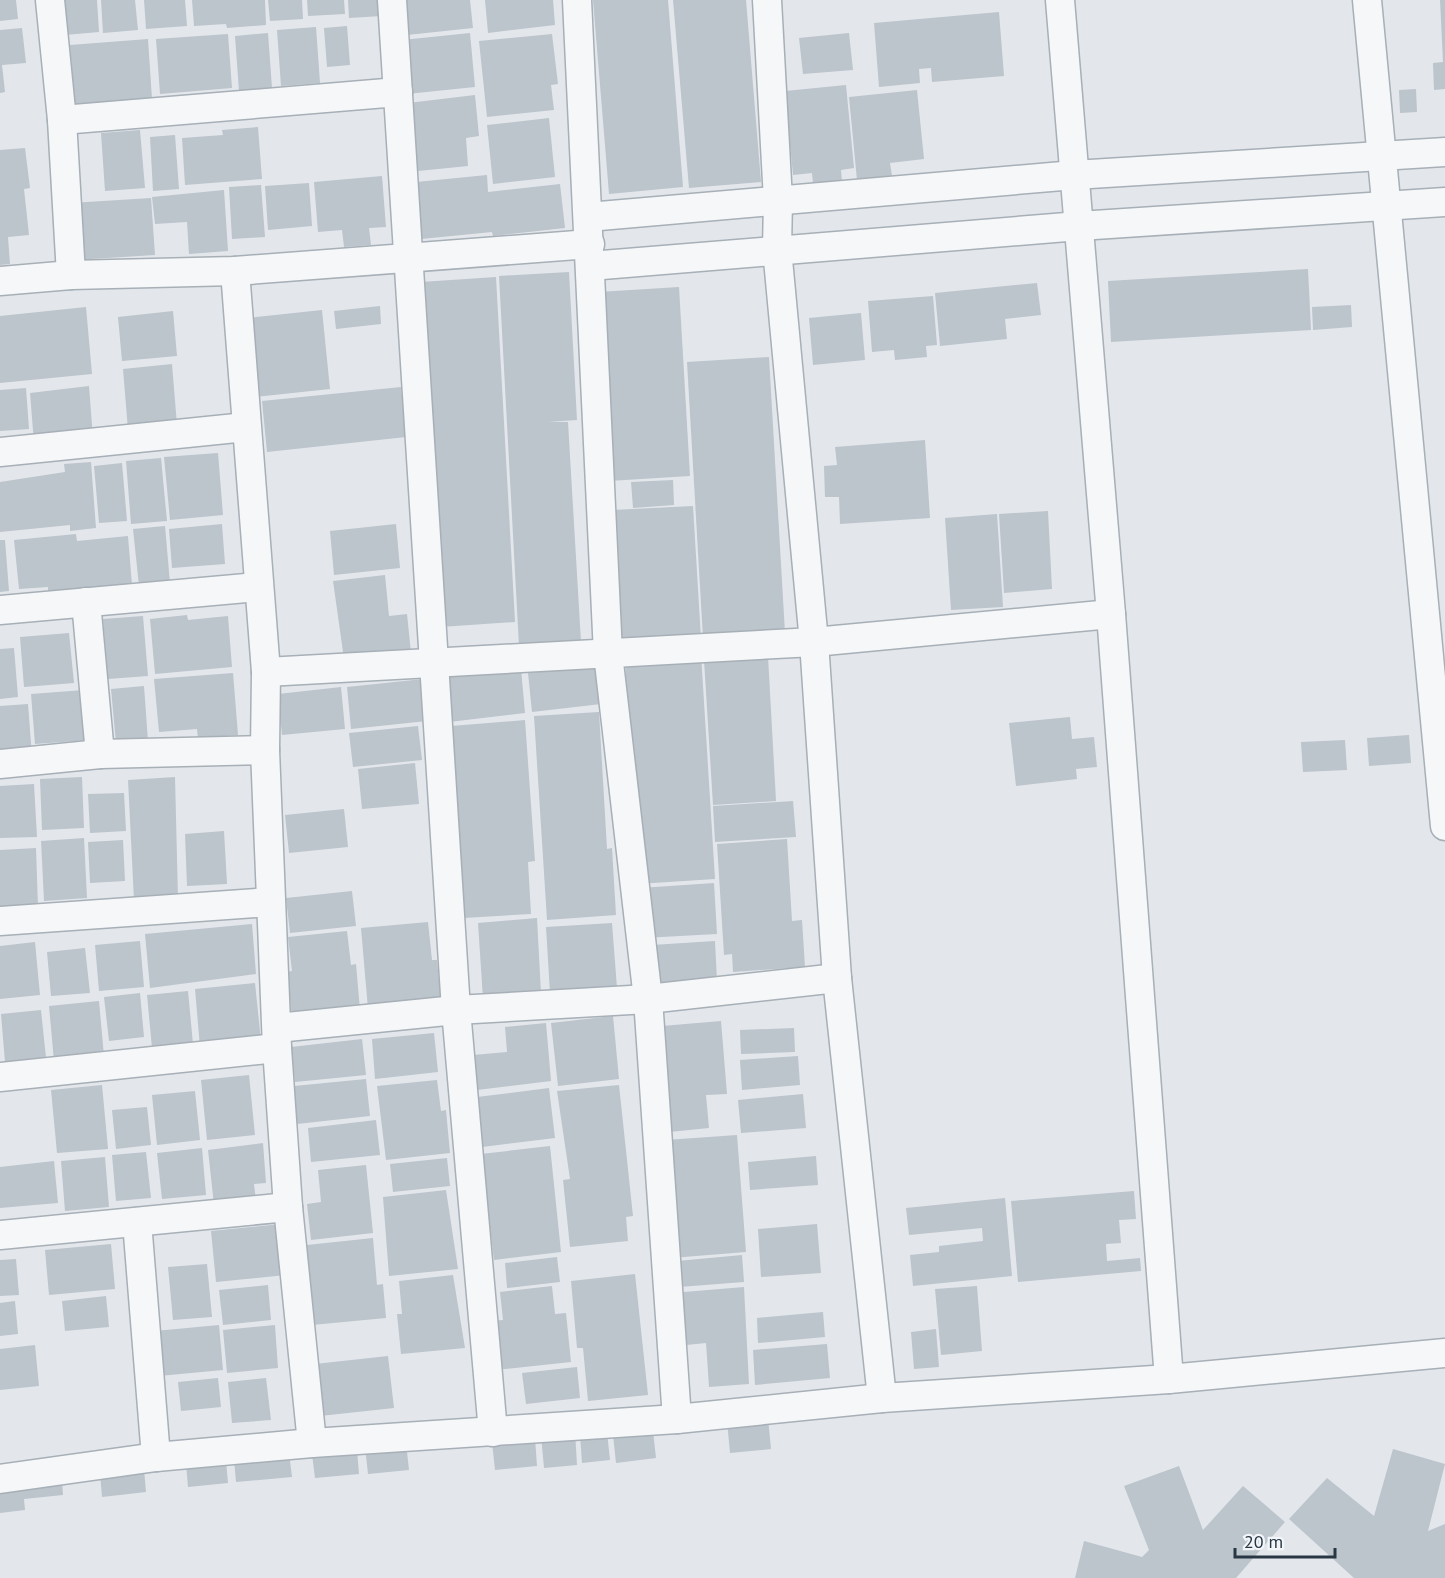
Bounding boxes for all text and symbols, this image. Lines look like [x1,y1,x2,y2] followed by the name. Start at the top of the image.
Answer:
[1235,1521,1336,1559] scale bar
[1244,1530,1283,1553] text: 20 m

